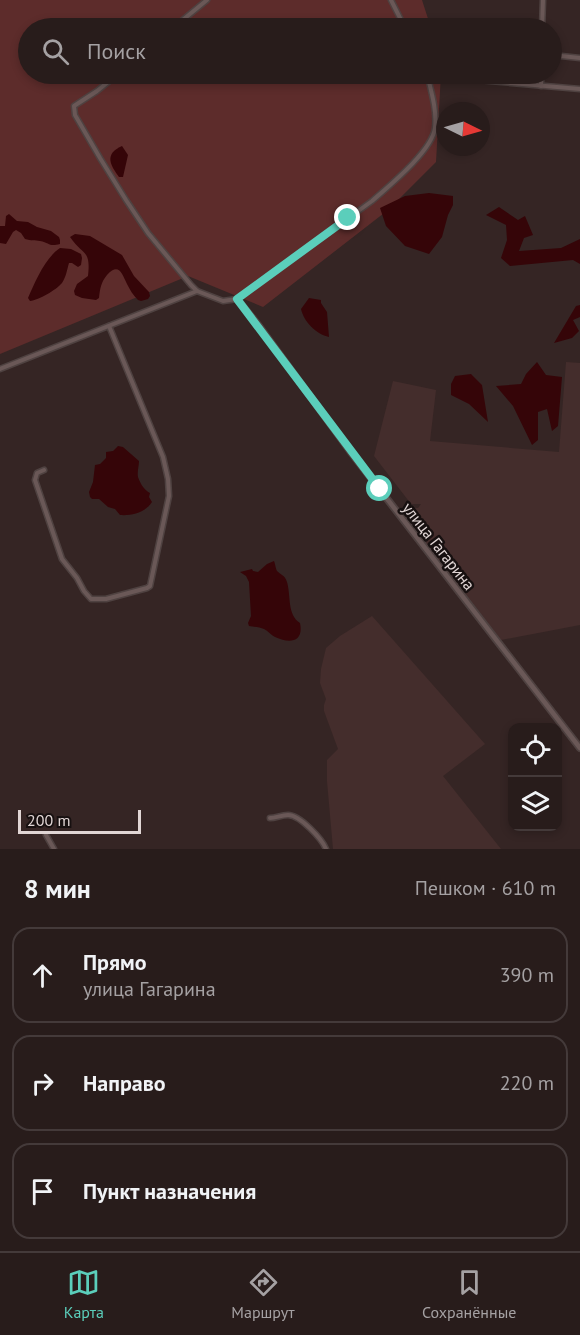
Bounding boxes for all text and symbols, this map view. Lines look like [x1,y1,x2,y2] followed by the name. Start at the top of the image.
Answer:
[18,18,562,84] search box
[39,35,72,68] icon: search
[87,37,146,65] text: Поиск
[436,102,490,156] north arrow
[334,204,360,230] route end
[366,475,392,501] route start
[398,498,480,594] street label: улица Гагарина
[508,723,562,831] map controls
[508,723,562,777] button: locate
[508,777,562,831] button: layers
[18,807,141,834] scale bar
[27,810,70,830] text: 200 m
[24,872,91,905] text: 8 мин
[415,875,556,901] text: Пешком · 610 m
[83,948,146,976] text: Прямо
[26,959,59,992] icon: ahead
[500,962,554,988] text: 390 m
[83,976,216,1002] text: улица Гагарина
[26,1067,59,1100] icon: right
[83,1069,166,1097] text: Направо
[500,1070,554,1096] text: 220 m
[26,1175,59,1208] icon: arrive
[83,1177,256,1205] text: Пункт назначения
[64,1266,104,1322] tab: Карта
[231,1266,295,1322] tab: Маршрут
[422,1266,516,1322] tab: Сохранённые

